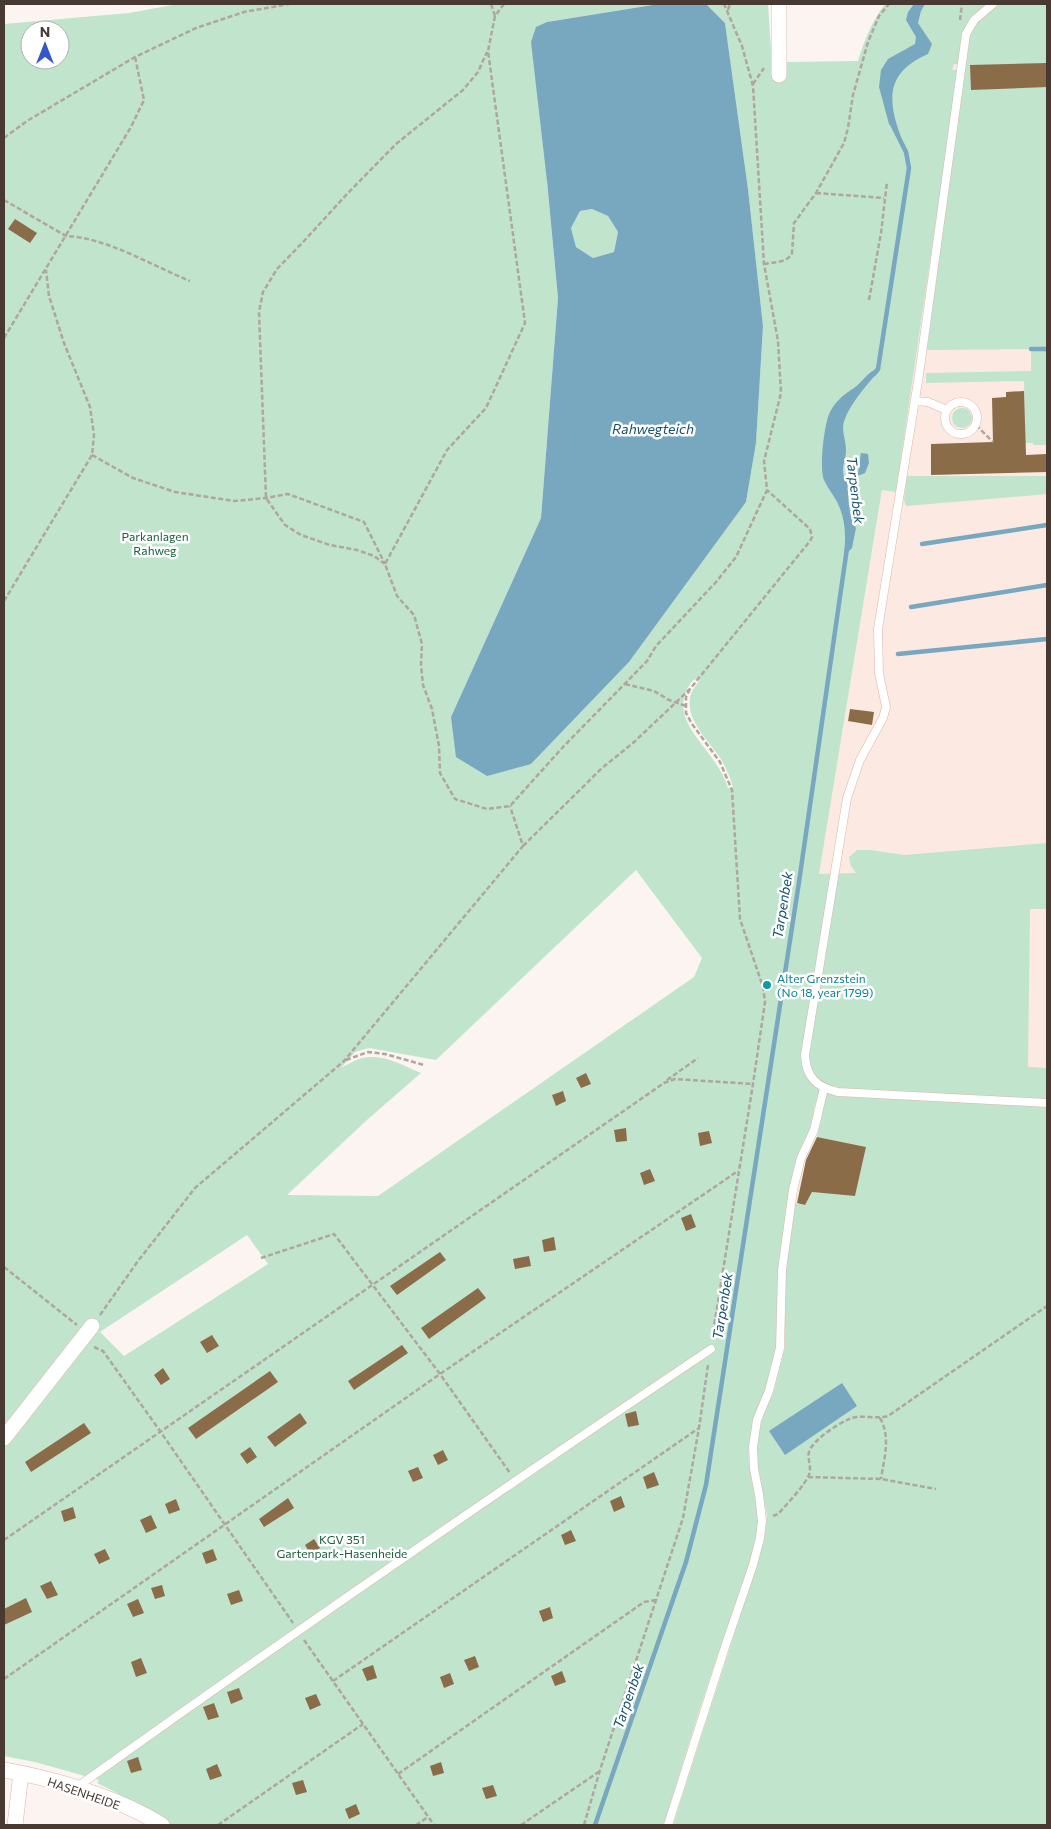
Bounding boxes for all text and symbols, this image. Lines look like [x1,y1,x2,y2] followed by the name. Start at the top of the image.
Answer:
[20,20,70,70] north arrow
[40,23,50,40] text: N
[612,420,694,437] water label: Rahwegteich
[843,455,869,525] water label: Tarpenbek
[121,529,189,557] park label: Parkanlagen Rahweg
[768,870,796,940] water label: Tarpenbek
[777,971,873,999] place label: Alter Grenzstein (No 18, year 1799)
[761,979,773,991] marker: Alter Grenzstein (No 18, year 1799)
[708,1271,736,1341] water label: Tarpenbek
[277,1532,407,1560] park label: KGV 351 Gartenpark-Hasenheide
[609,1661,647,1731] water label: Tarpenbek
[46,1774,122,1812] street label: HASENHEIDE

